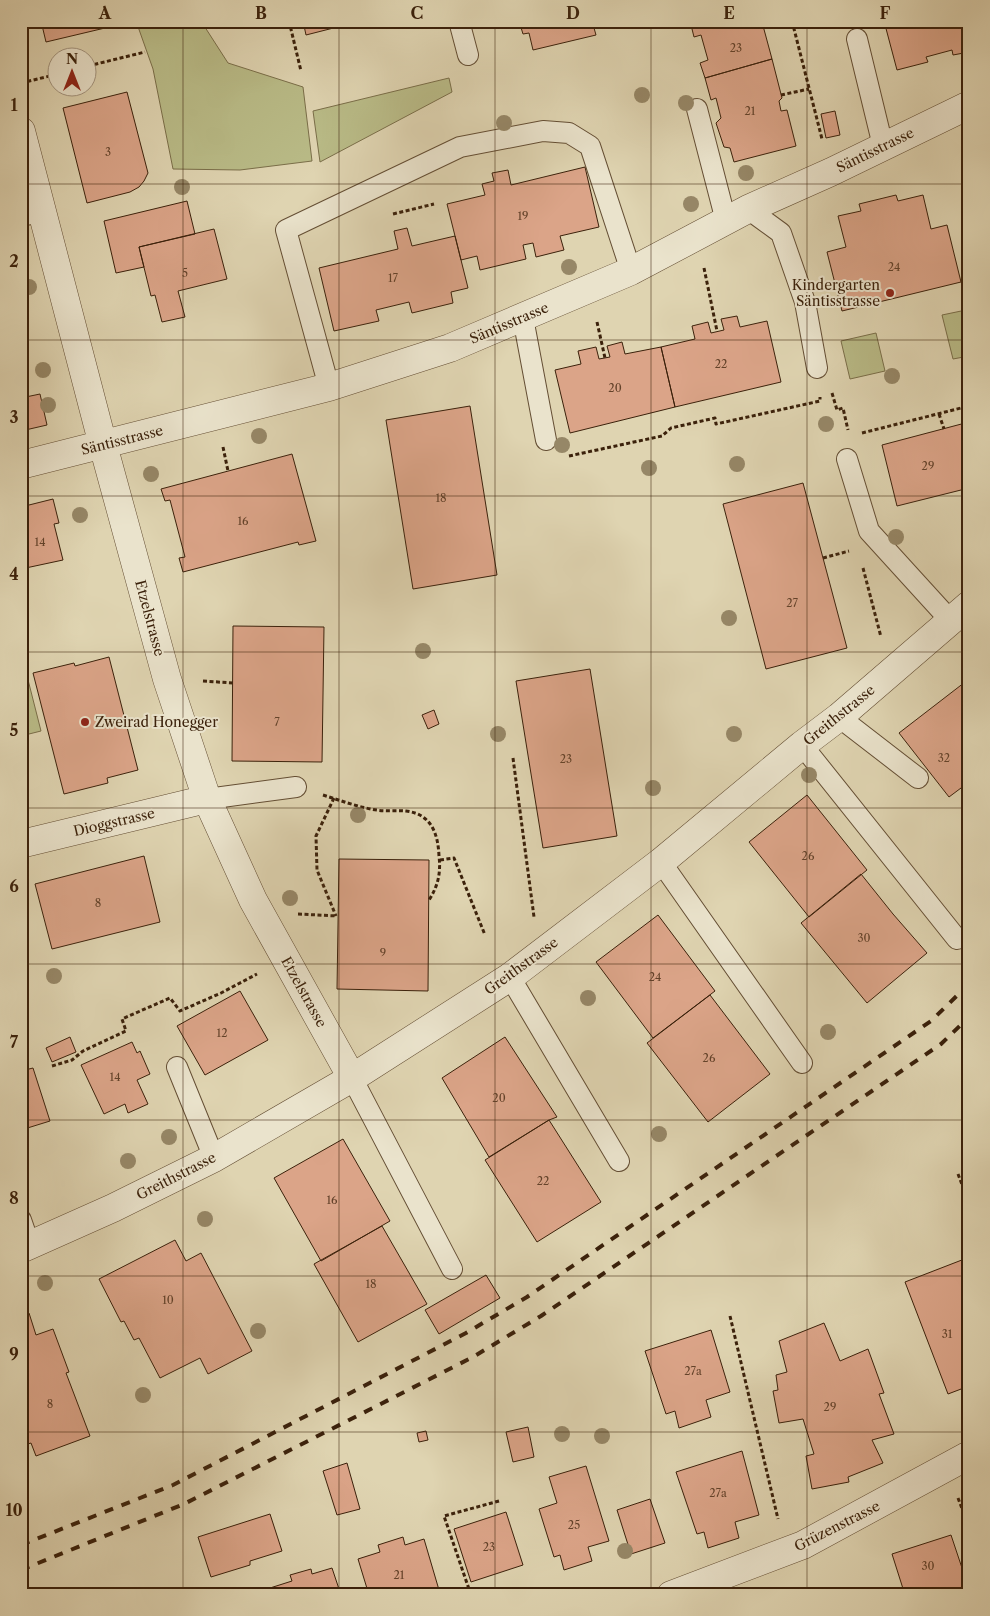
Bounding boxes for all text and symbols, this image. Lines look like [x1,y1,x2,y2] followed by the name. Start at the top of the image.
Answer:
[98,3,112,23] text: A
[255,3,267,23] text: B
[411,3,423,23] text: C
[566,3,580,23] text: D
[723,3,735,23] text: E
[880,3,891,23] text: F
[730,41,742,55] house number: 23
[48,48,98,98] north arrow
[66,50,78,68] text: N
[10,95,18,115] text: 1
[745,104,756,118] house number: 21
[833,123,917,177] street label: Säntisstrasse
[105,145,111,159] house number: 3
[517,209,529,223] house number: 19
[9,251,19,271] text: 2
[888,260,900,274] house number: 24
[182,266,188,280] house number: 5
[388,271,399,285] house number: 17
[792,276,880,310] place label: Kindergarten Säntisstrasse
[884,287,896,299] marker: Kindergarten Säntisstrasse
[467,298,551,348] street label: Säntisstrasse
[715,357,727,371] house number: 22
[608,381,622,395] house number: 20
[9,407,19,427] text: 3
[79,421,165,459] street label: Säntisstrasse
[922,459,934,473] house number: 29
[435,491,447,505] house number: 18
[237,514,249,528] house number: 16
[35,535,45,549] house number: 14
[9,564,19,584] text: 4
[131,578,169,658] street label: Etzelstrasse
[786,596,798,610] house number: 27
[800,681,879,749] street label: Greithstrasse
[95,713,218,731] place label: Zweirad Honegger
[274,715,280,729] house number: 7
[79,716,91,728] marker: Zweirad Honegger
[10,720,19,740] text: 5
[938,751,950,765] house number: 32
[560,752,572,766] house number: 23
[71,804,157,840] street label: Dioggstrasse
[802,849,815,863] house number: 26
[9,876,19,896] text: 6
[95,896,101,910] house number: 8
[857,931,871,945] house number: 30
[481,933,562,999] street label: Greithstrasse
[380,946,386,960] house number: 9
[277,954,331,1031] street label: Etzelstrasse
[649,970,661,984] house number: 24
[217,1026,227,1040] house number: 12
[10,1032,19,1052] text: 7
[703,1051,716,1065] house number: 26
[110,1070,120,1084] house number: 14
[492,1091,506,1105] house number: 20
[133,1148,219,1204] street label: Greithstrasse
[537,1174,549,1188] house number: 22
[9,1188,19,1208] text: 8
[326,1193,338,1207] house number: 16
[365,1277,377,1291] house number: 18
[162,1293,174,1307] house number: 10
[942,1327,953,1341] house number: 31
[9,1344,19,1364] text: 9
[684,1364,702,1378] house number: 27a
[47,1397,53,1411] house number: 8
[824,1400,836,1414] house number: 29
[709,1486,727,1500] house number: 27a
[791,1497,883,1555] street label: Grüzenstrasse
[5,1500,23,1520] text: 10
[568,1518,580,1532] house number: 25
[483,1540,495,1554] house number: 23
[921,1559,935,1573] house number: 30
[394,1568,405,1582] house number: 21

